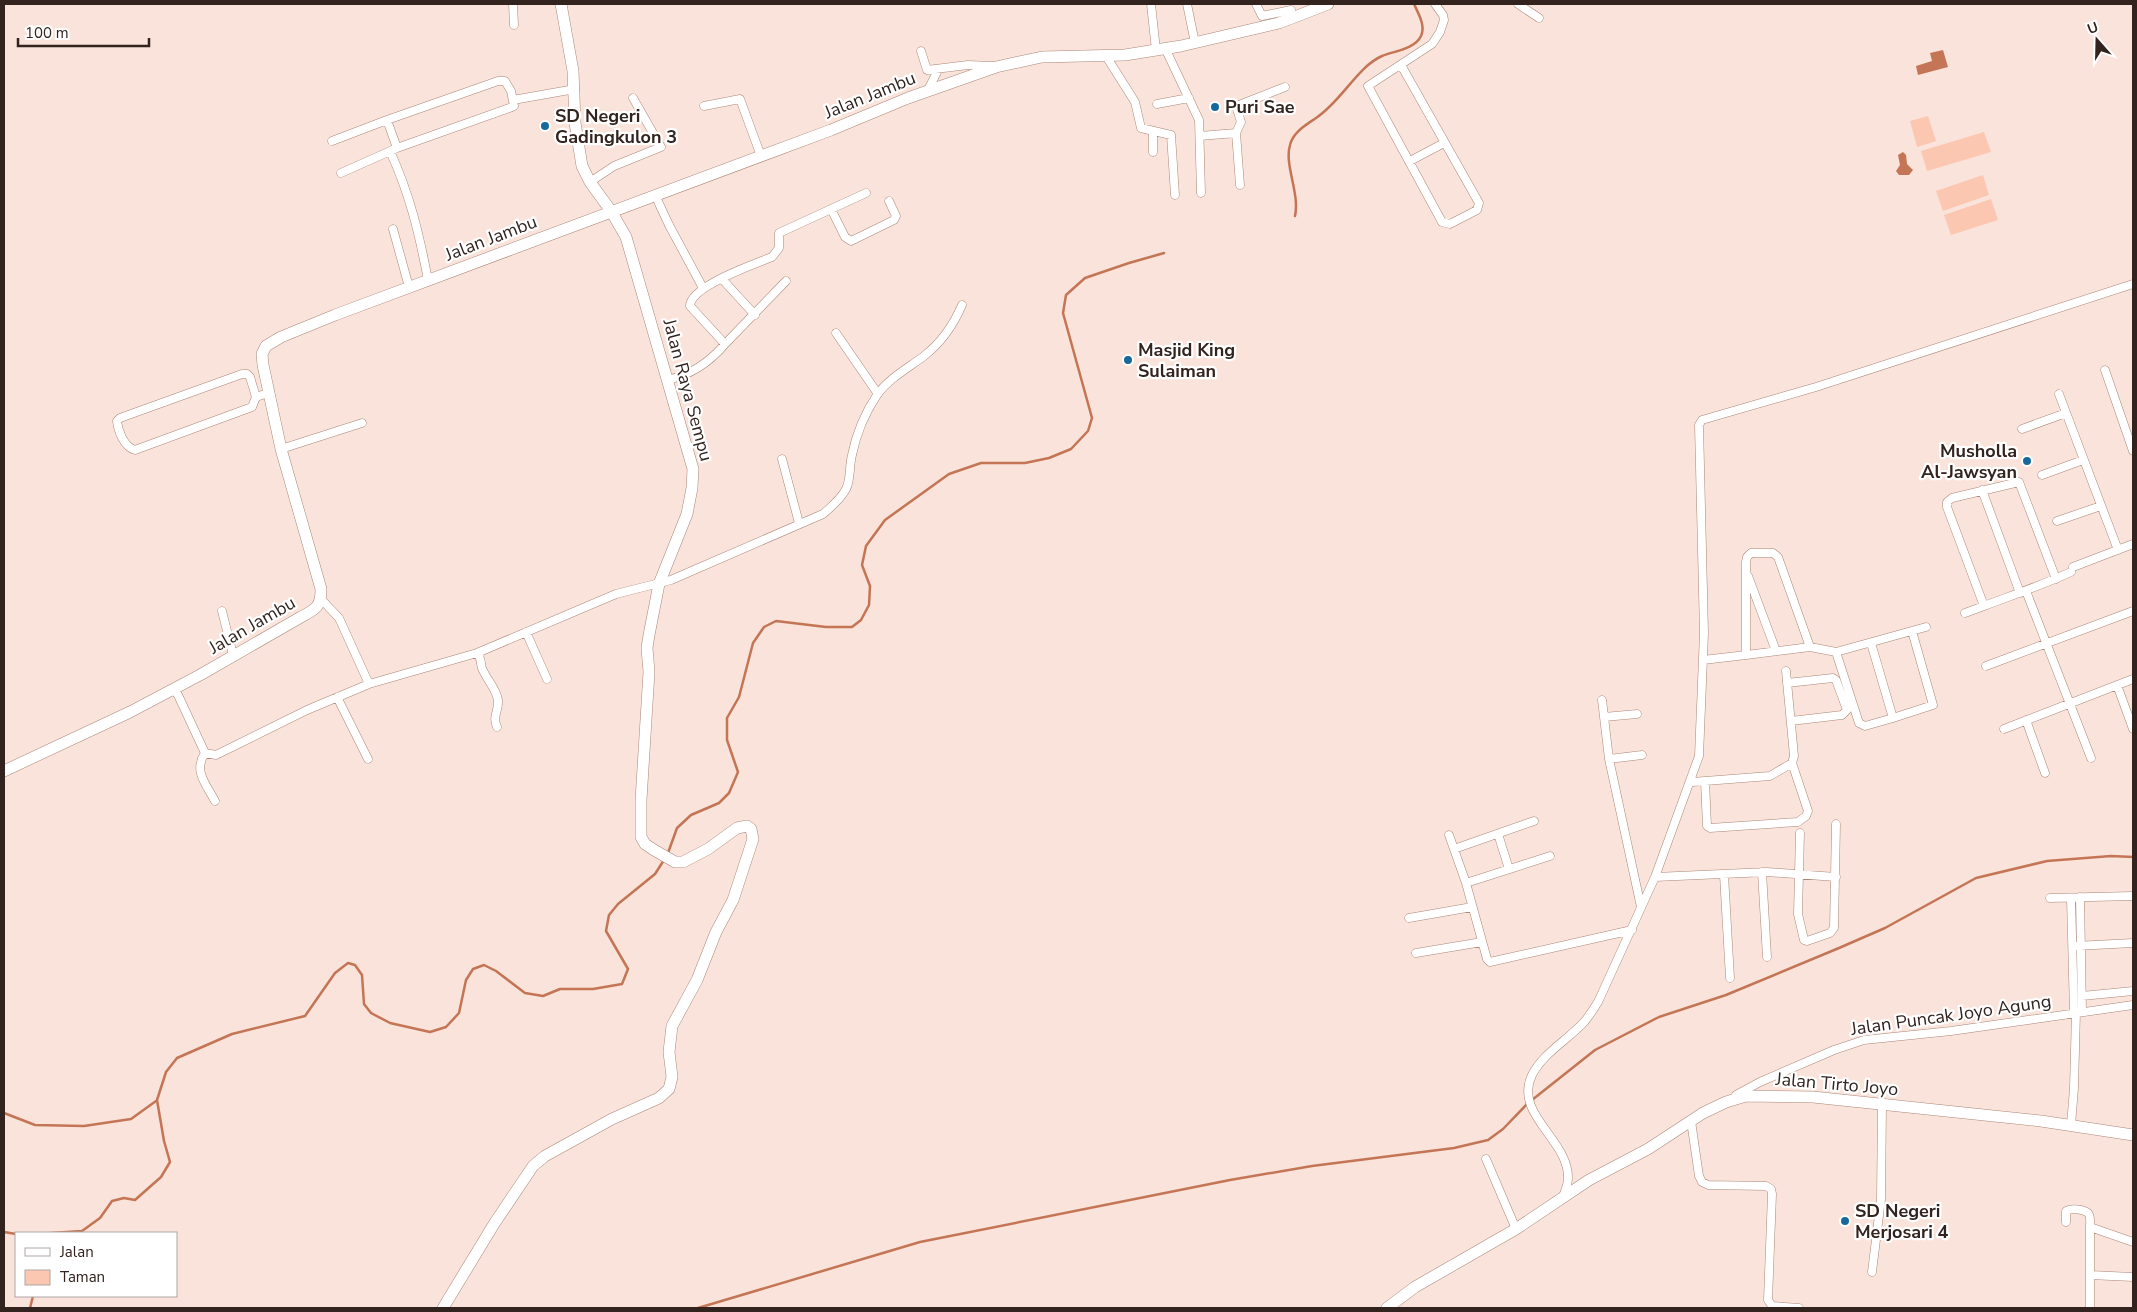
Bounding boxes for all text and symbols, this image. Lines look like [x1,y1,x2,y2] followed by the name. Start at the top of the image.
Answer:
[18,15,149,47] scale bar
[2072,15,2122,65] north arrow
[2085,18,2101,39] text: U
[25,23,69,43] text: 100 m
[820,66,919,125] street label: Jalan Jambu
[1225,95,1295,119] place label: Puri Sae
[1209,101,1221,113] marker: Puri Sae
[555,104,677,149] place label: SD Negeri Gadingkulon 3
[539,120,551,132] marker: SD Negeri Gadingkulon 3
[441,210,540,267] street label: Jalan Jambu
[657,315,719,464] street label: Jalan Raya Sempu
[1138,338,1235,383] place label: Masjid King Sulaiman
[1122,354,1134,366] marker: Masjid King Sulaiman
[1921,439,2017,484] place label: Musholla Al-Jawsyan
[2021,455,2033,467] marker: Musholla Al-Jawsyan
[203,590,300,660] street label: Jalan Jambu
[1848,989,2053,1041] street label: Jalan Puncak Joyo Agung
[1774,1067,1899,1101] street label: Jalan Tirto Joyo
[1855,1199,1949,1244] place label: SD Negeri Merjosari 4
[1839,1215,1851,1227] marker: SD Negeri Merjosari 4
[15,1232,178,1297] legend
[59,1242,94,1262] text: Jalan
[60,1267,105,1287] text: Taman

